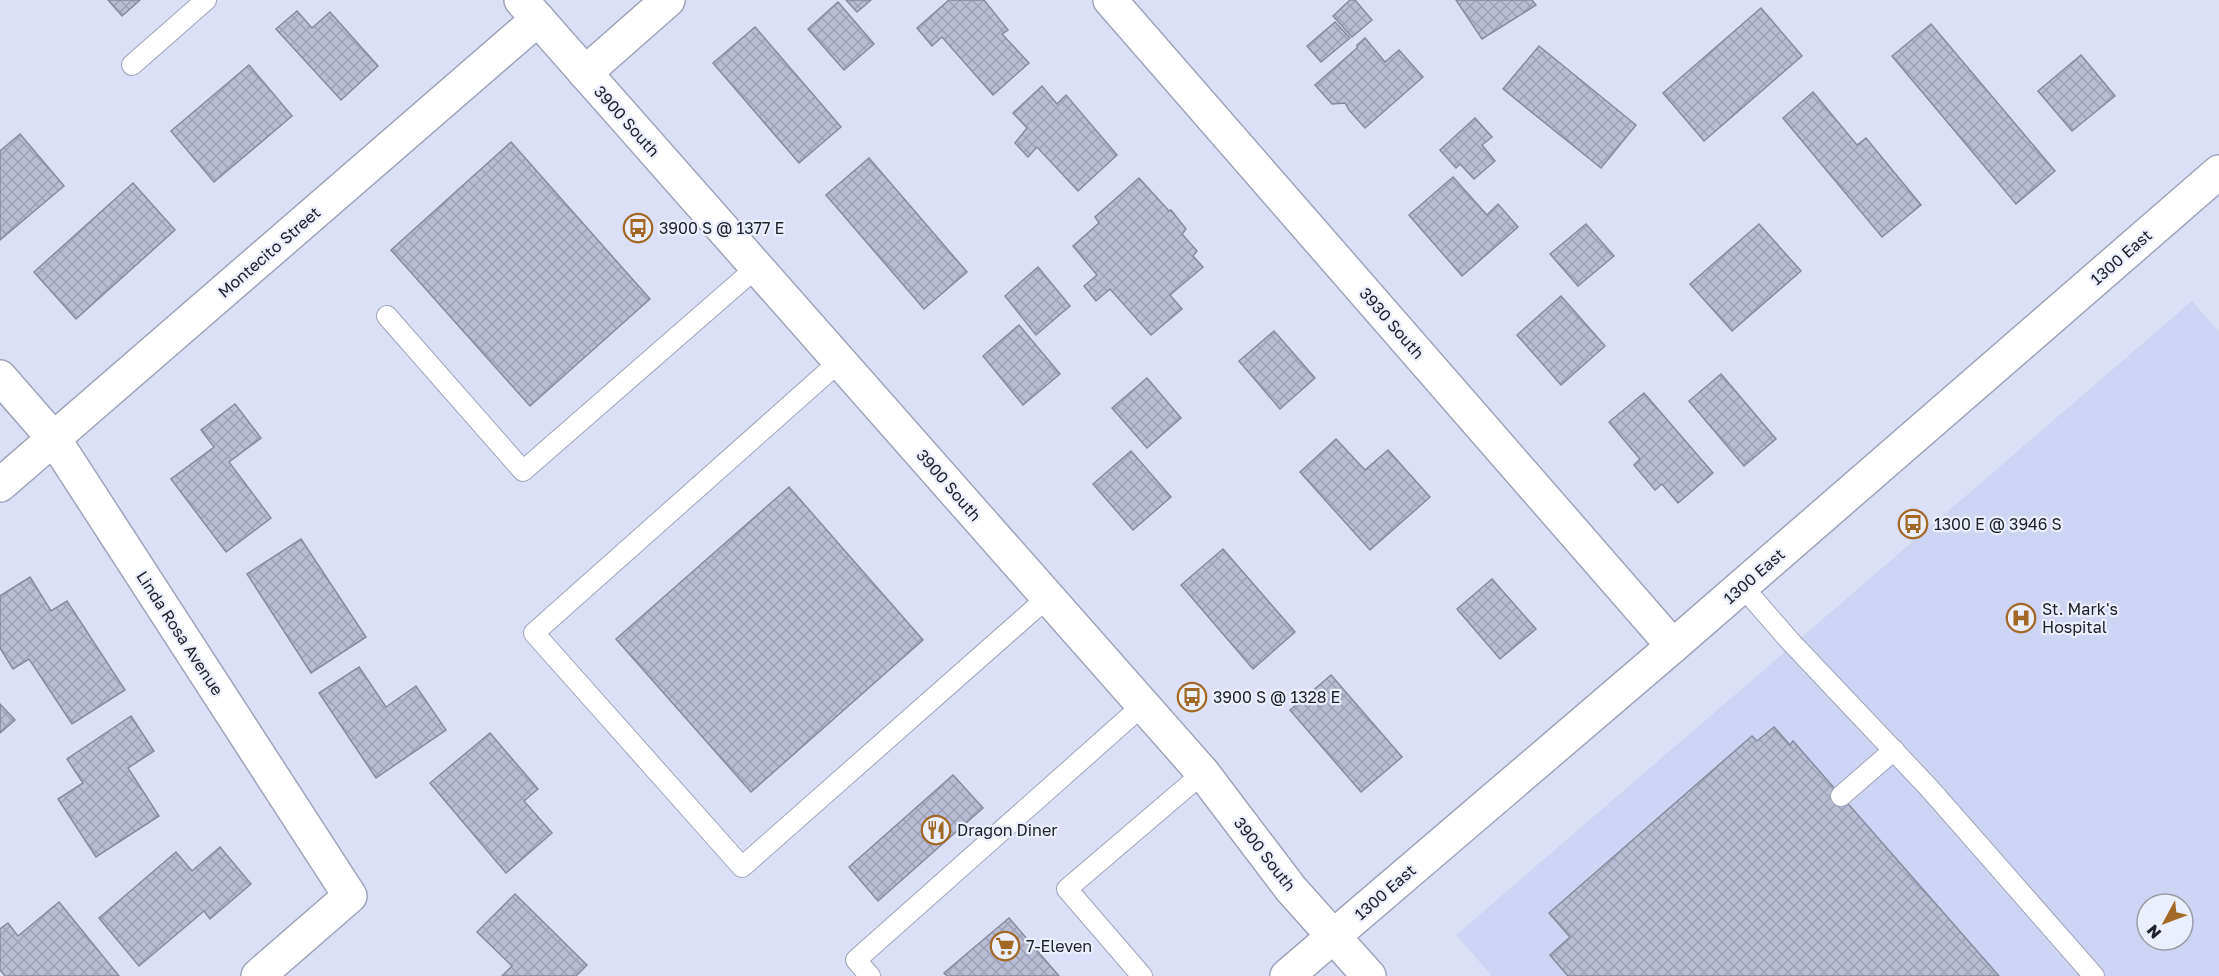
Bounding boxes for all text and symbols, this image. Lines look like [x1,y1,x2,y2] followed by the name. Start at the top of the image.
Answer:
[590,81,664,161] street label: 3900 South
[214,202,324,302] street label: Montecito Street
[622,212,654,244] bus stop icon: 3900 S @ 1377 E
[659,218,784,238] place label: 3900 S @ 1377 E
[2086,225,2156,289] street label: 1300 East
[1356,283,1428,363] street label: 3930 South
[912,445,986,525] street label: 3900 South
[1897,508,1929,540] bus stop icon: 1300 E @ 3946 S
[1934,514,2062,534] place label: 1300 E @ 3946 S
[1719,544,1789,608] street label: 1300 East
[132,567,228,699] street label: Linda Rosa Avenue
[2042,599,2118,637] place label: St. Mark's Hospital
[2005,602,2037,634] hospital icon: St. Mark's Hospital
[1176,681,1208,713] bus stop icon: 3900 S @ 1328 E
[1213,687,1340,707] place label: 3900 S @ 1328 E
[1230,813,1300,895] street label: 3900 South
[920,814,952,846] restaurant icon: Dragon Diner
[957,820,1057,840] place label: Dragon Diner
[1350,860,1420,924] street label: 1300 East
[2135,892,2195,952] north arrow
[2142,921,2165,943] text: N
[989,930,1021,962] supermarket icon: 7-Eleven
[1026,936,1092,956] place label: 7-Eleven

